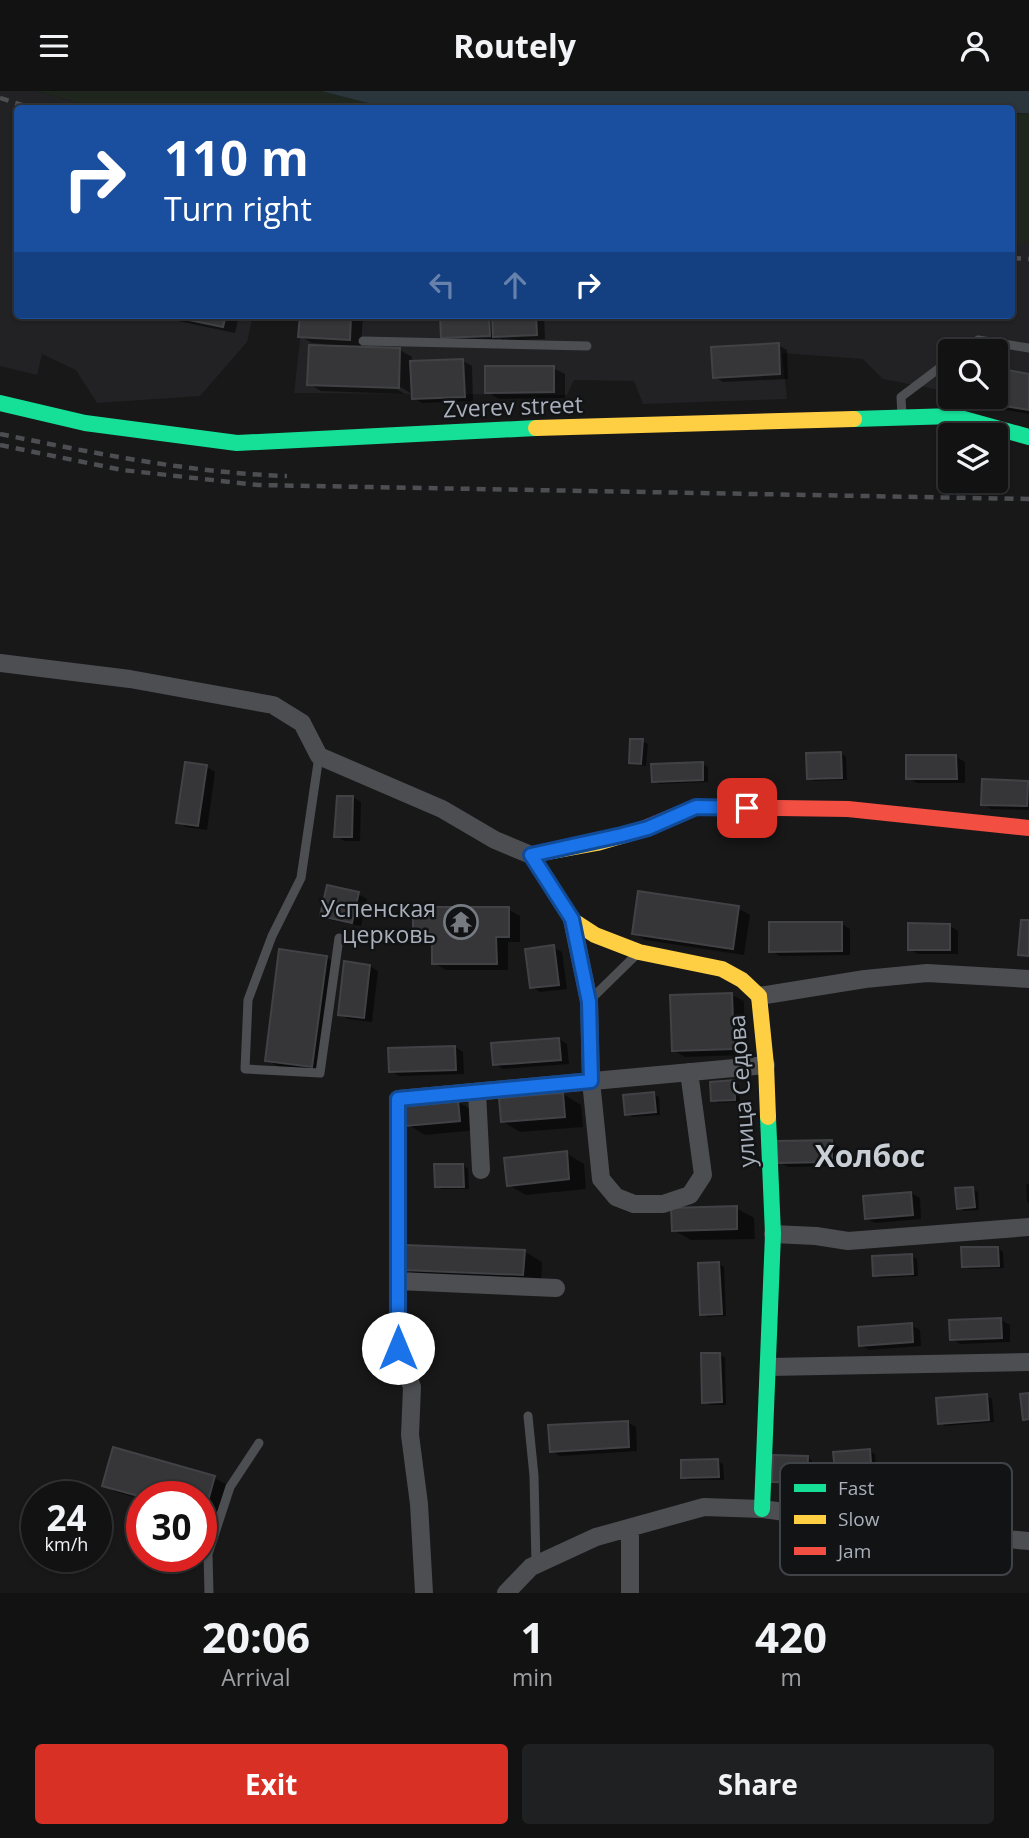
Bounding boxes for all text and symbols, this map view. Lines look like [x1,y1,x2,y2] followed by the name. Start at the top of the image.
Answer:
[453,24,576,67] text: Routely
[35,27,73,65] icon: menu
[956,27,994,65] icon: person
[164,124,309,190] text: 110 m
[49,133,140,224] icon: right
[164,187,312,230] text: Turn right
[423,266,461,304] icon: left
[496,266,534,304] icon: ahead
[569,266,607,304] icon: right
[938,339,1008,493] map controls
[938,339,1008,409] button: search
[442,388,583,424] street label: Zverev street
[938,423,1008,493] button: layers
[717,778,777,838] pin
[728,789,766,827] icon: arrive
[321,892,436,950] place label: Успенская церковь
[442,903,480,941] temple icon: Успенская церковь
[720,1014,762,1168] street label: улица Седова
[815,1135,925,1176] district label: Холбос
[361,1311,435,1385] position arrow
[780,1463,1012,1575] legend
[838,1475,874,1501] text: Fast
[126,1481,217,1572] speed limit sign: 30
[46,1494,87,1541] text: 24
[838,1506,880,1532] text: Slow
[45,1532,88,1556] text: km/h
[836,1538,871,1564] text: Jam
[202,1608,310,1665] text: 20:06
[520,1608,545,1665] text: 1
[755,1608,827,1665] text: 420
[221,1661,291,1693] text: Arrival
[512,1661,553,1693] text: min
[780,1661,802,1693] text: m
[35,1744,508,1824] button: Exit
[522,1744,994,1824] button: Share

